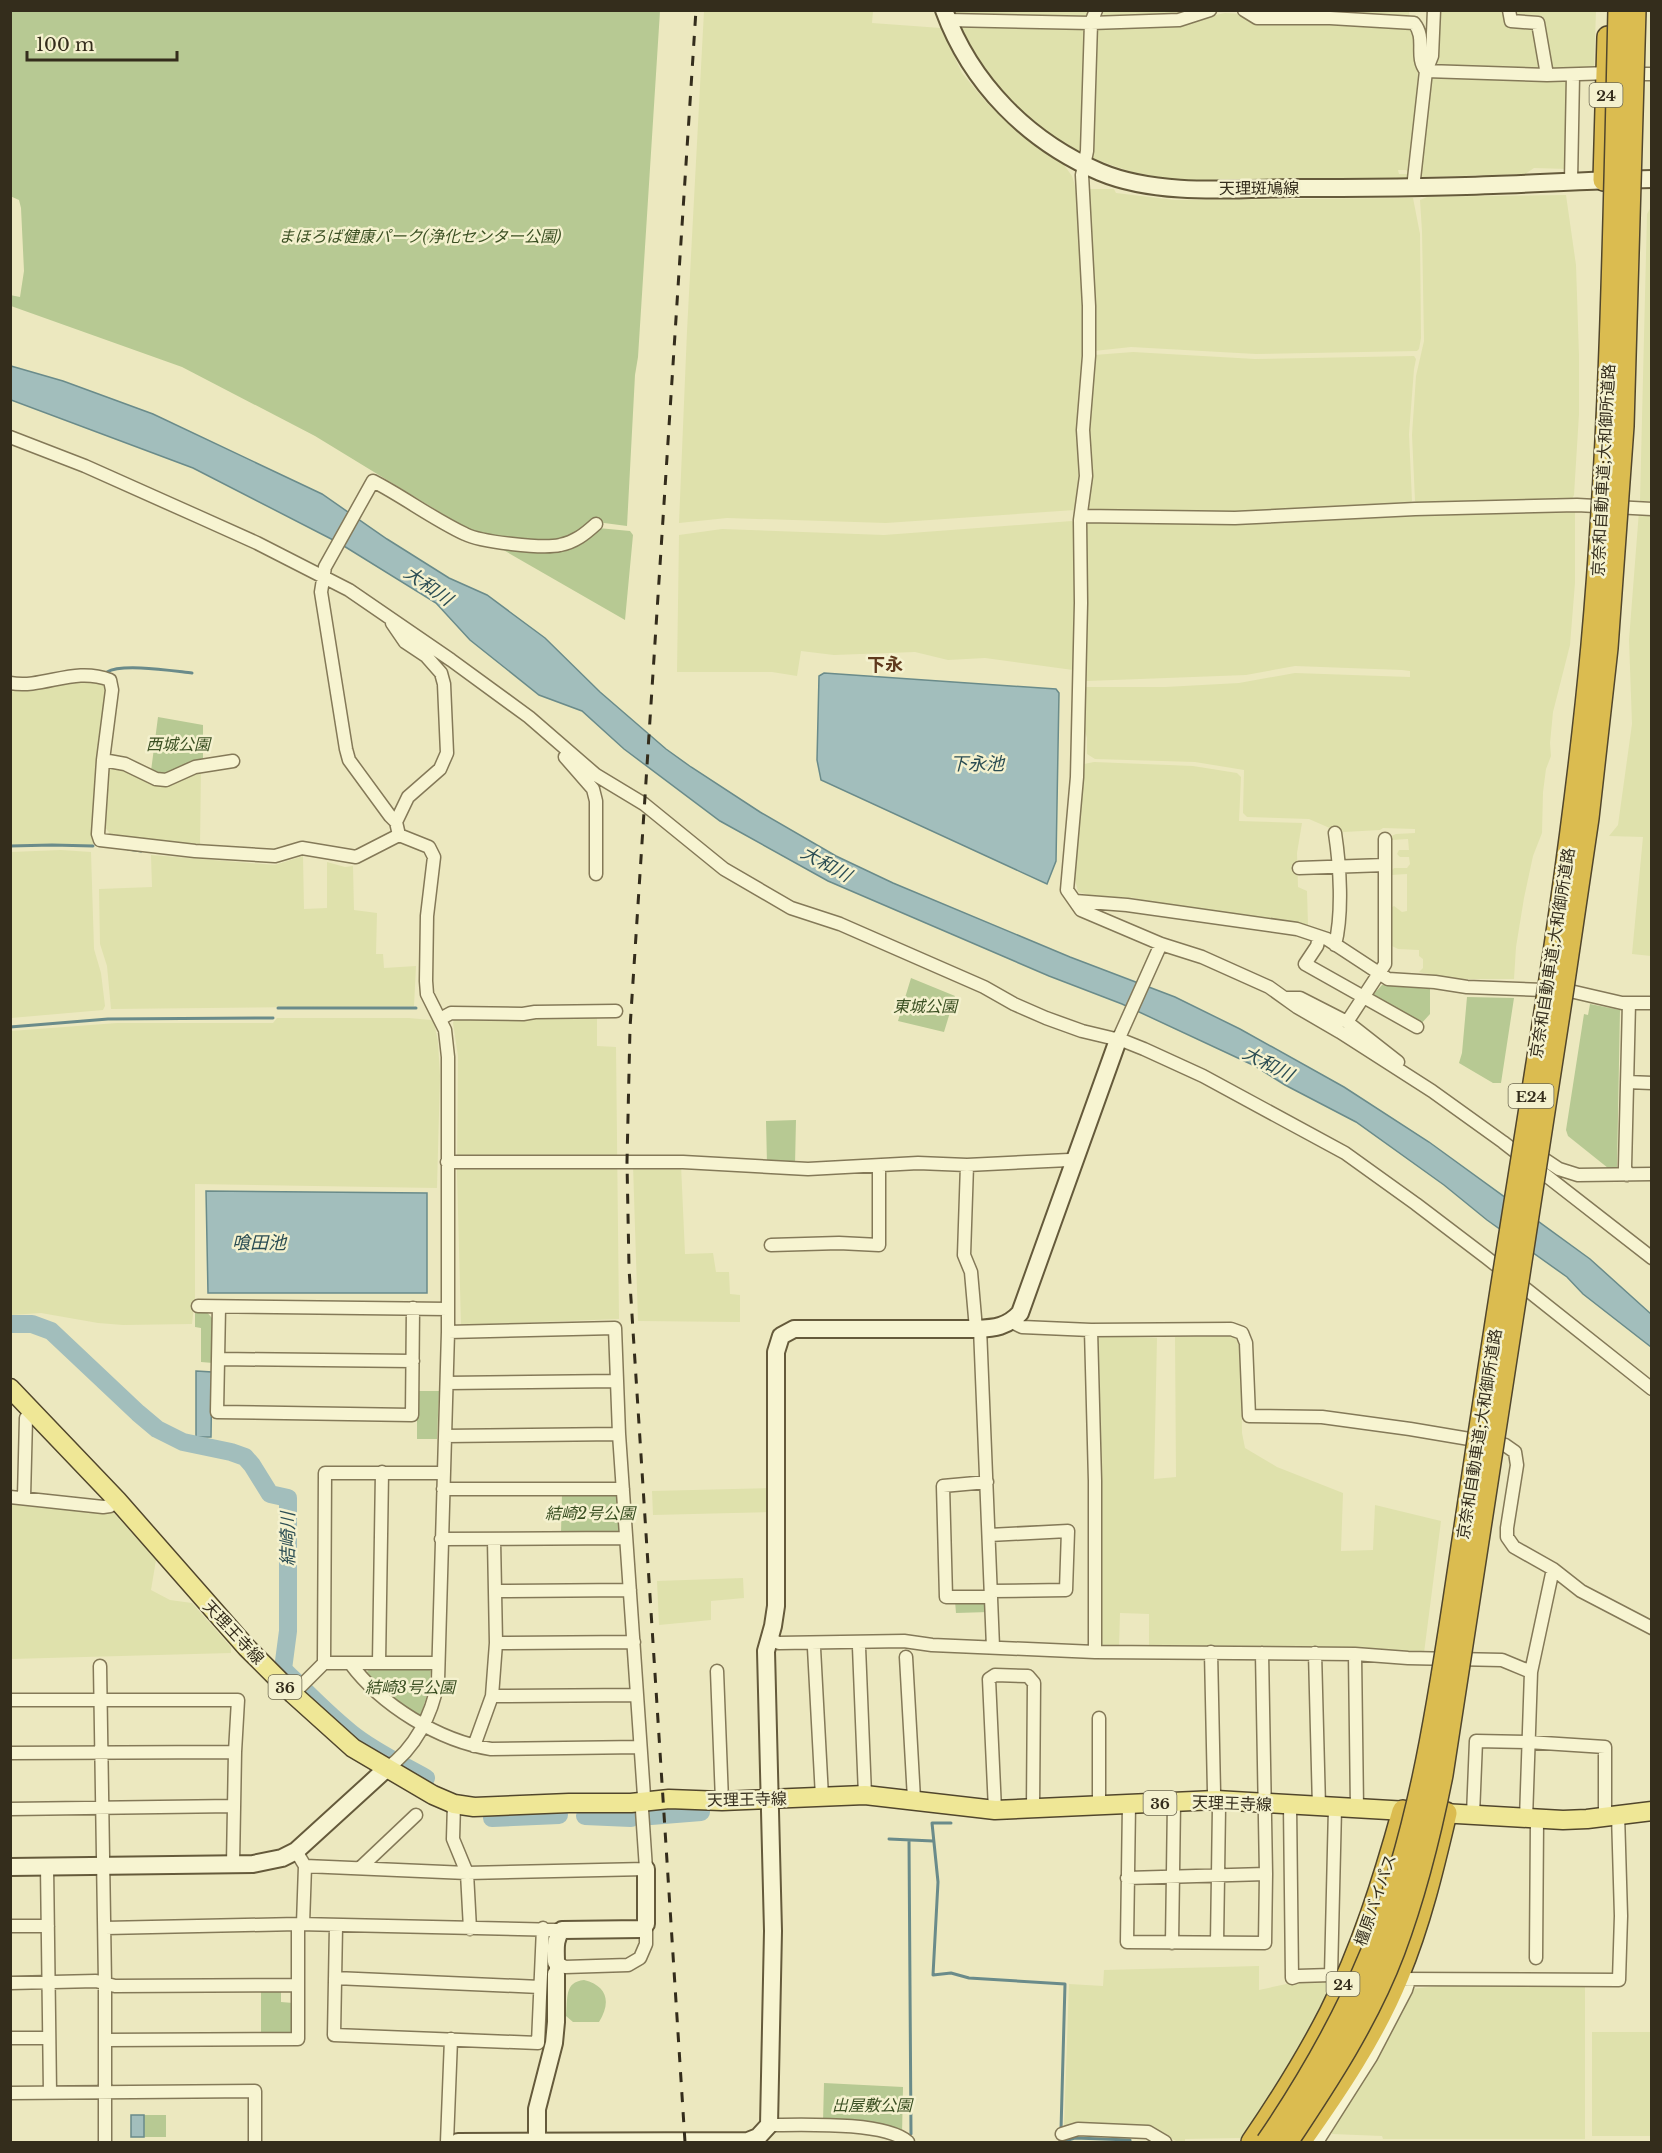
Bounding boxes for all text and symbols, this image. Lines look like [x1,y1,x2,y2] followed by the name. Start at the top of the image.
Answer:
[27,24,177,62] scale bar
[36,34,94,56] text: 100 m
[1590,83,1622,107] road number: 24
[1219,178,1299,198] street label: 天理斑鳩線
[279,226,561,246] park label: まほろば健康パーク(浄化センター公園)
[1587,363,1619,577] street label: 京奈和自動車道;大和御所道路
[400,562,458,612] water label: 大和川
[867,654,903,676] district label: 下永
[146,734,212,754] park label: 西城公園
[950,753,1006,775] water label: 下永池
[797,841,857,888] water label: 大和川
[1525,846,1579,1060] street label: 京奈和自動車道;大和御所道路
[893,996,959,1016] park label: 東城公園
[1239,1042,1299,1087] water label: 大和川
[1508,1084,1553,1108] road number: E24
[232,1232,288,1254] water label: 喰田池
[1452,1327,1506,1541] street label: 京奈和自動車道;大和御所道路
[545,1503,637,1523] park label: 結崎2号公園
[277,1510,299,1566] water label: 結崎川
[199,1596,269,1668] street label: 天理王寺線
[268,1675,302,1699] road number: 36
[365,1677,457,1697] park label: 結崎3号公園
[707,1788,787,1810] street label: 天理王寺線
[1144,1791,1176,1815] road number: 36
[1192,1792,1272,1814] street label: 天理王寺線
[1350,1852,1400,1948] street label: 橿原バイパス
[1326,1972,1360,1996] road number: 24
[832,2095,914,2115] park label: 出屋敷公園

